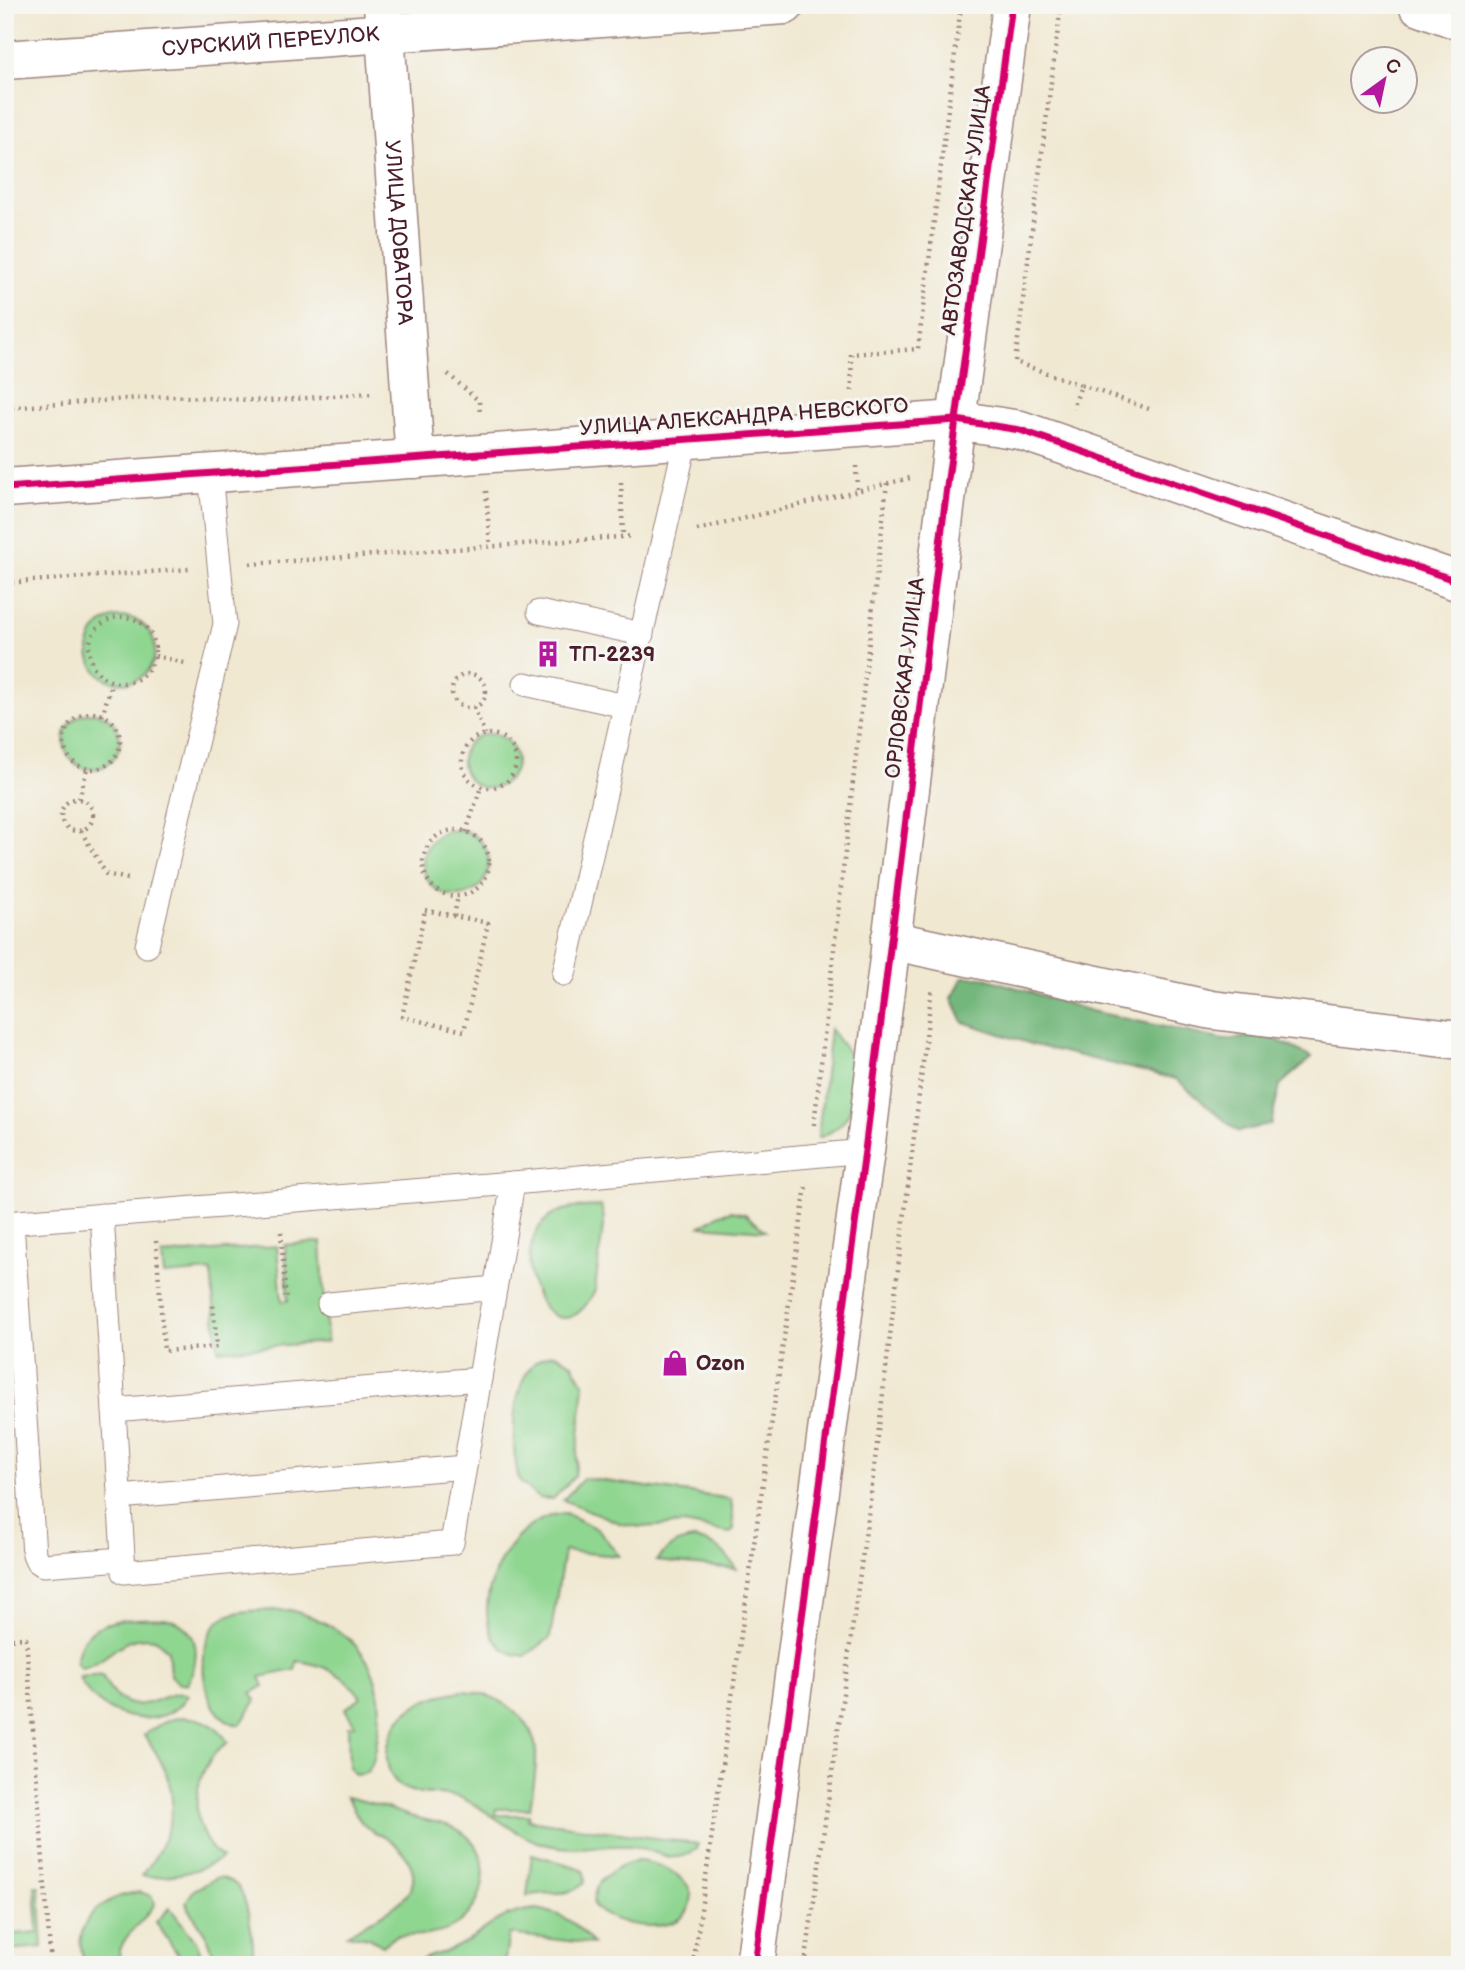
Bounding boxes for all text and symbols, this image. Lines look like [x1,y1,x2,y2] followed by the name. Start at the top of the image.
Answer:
[161,21,380,61] street label: СУРСКИЙ ПЕРЕУЛОК
[1350,46,1420,116] north arrow
[1381,54,1404,80] text: С
[936,83,996,338] street label: АВТОЗАВОДСКАЯ УЛИЦА
[380,139,418,326] street label: УЛИЦА ДОВАТОРА
[579,393,909,441] street label: УЛИЦА АЛЕКСАНДРА НЕВСКОГО
[880,576,930,780] street label: ОРЛОВСКАЯ УЛИЦА
[533,639,563,669] building icon: ТП-2239
[569,642,655,667] place label: ТП-2239
[660,1348,690,1378] shop icon: Ozon
[696,1351,745,1376] place label: Ozon

